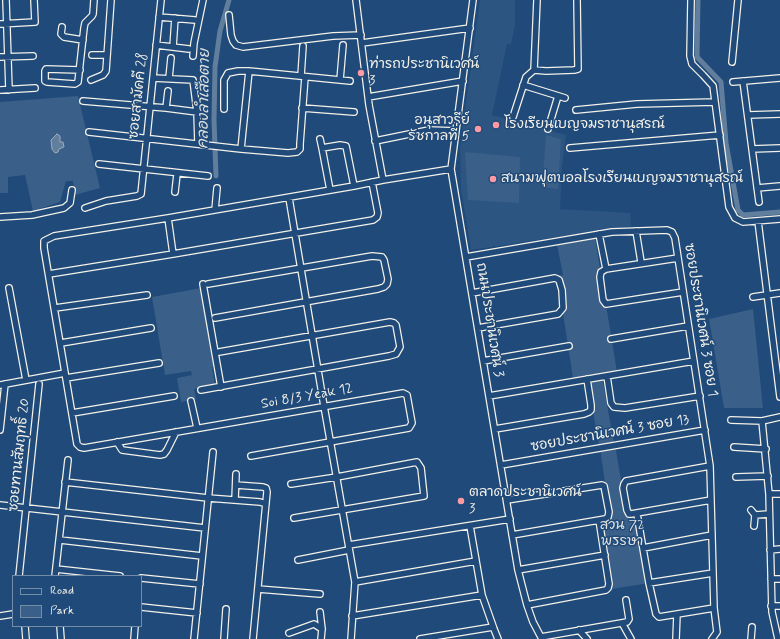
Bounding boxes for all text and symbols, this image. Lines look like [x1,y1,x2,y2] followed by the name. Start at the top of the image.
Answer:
[195,49,215,149] water label: คลองลำเสือตาย
[126,52,152,140] street label: ซอยสามัคคี 28
[369,57,479,90] place label: ท่ารถประชานิเวศน์ 3
[356,68,366,78] marker: ท่ารถประชานิเวศน์ 3
[408,113,470,146] place label: อนุสาวรีย์ รัชกาลที่ 5
[504,117,665,133] place label: โรงเรียนเบญจมราชานุสรณ์
[491,120,501,130] marker: โรงเรียนเบญจมราชานุสรณ์
[473,124,483,134] marker: อนุสาวรีย์ รัชกาลที่ 5
[501,171,743,187] place label: สนามฟุตบอลโรงเรียนเบญจมราชานุสรณ์
[488,174,498,184] marker: สนามฟุตบอลโรงเรียนเบญจมราชานุสรณ์
[680,242,720,398] street label: ซอยประชานิเวศน์ 3 ซอย 1
[472,262,506,378] street label: ถนนประชานิเวศน์ 3
[260,381,354,413] street label: Soi 8/3 Yeak 12
[6,397,34,513] street label: ซอยทานสัมฤทธิ์ 20
[529,412,691,456] street label: ซอยประชานิเวศน์ 3 ซอย 13
[469,485,582,518] place label: ตลาดประชานิเวศน์ 3
[456,496,466,506] marker: ตลาดประชานิเวศน์ 3
[600,518,644,550] park label: สวน 72 พรรษา
[12,575,142,627] legend
[50,583,74,599] text: Road
[50,603,74,619] text: Park

